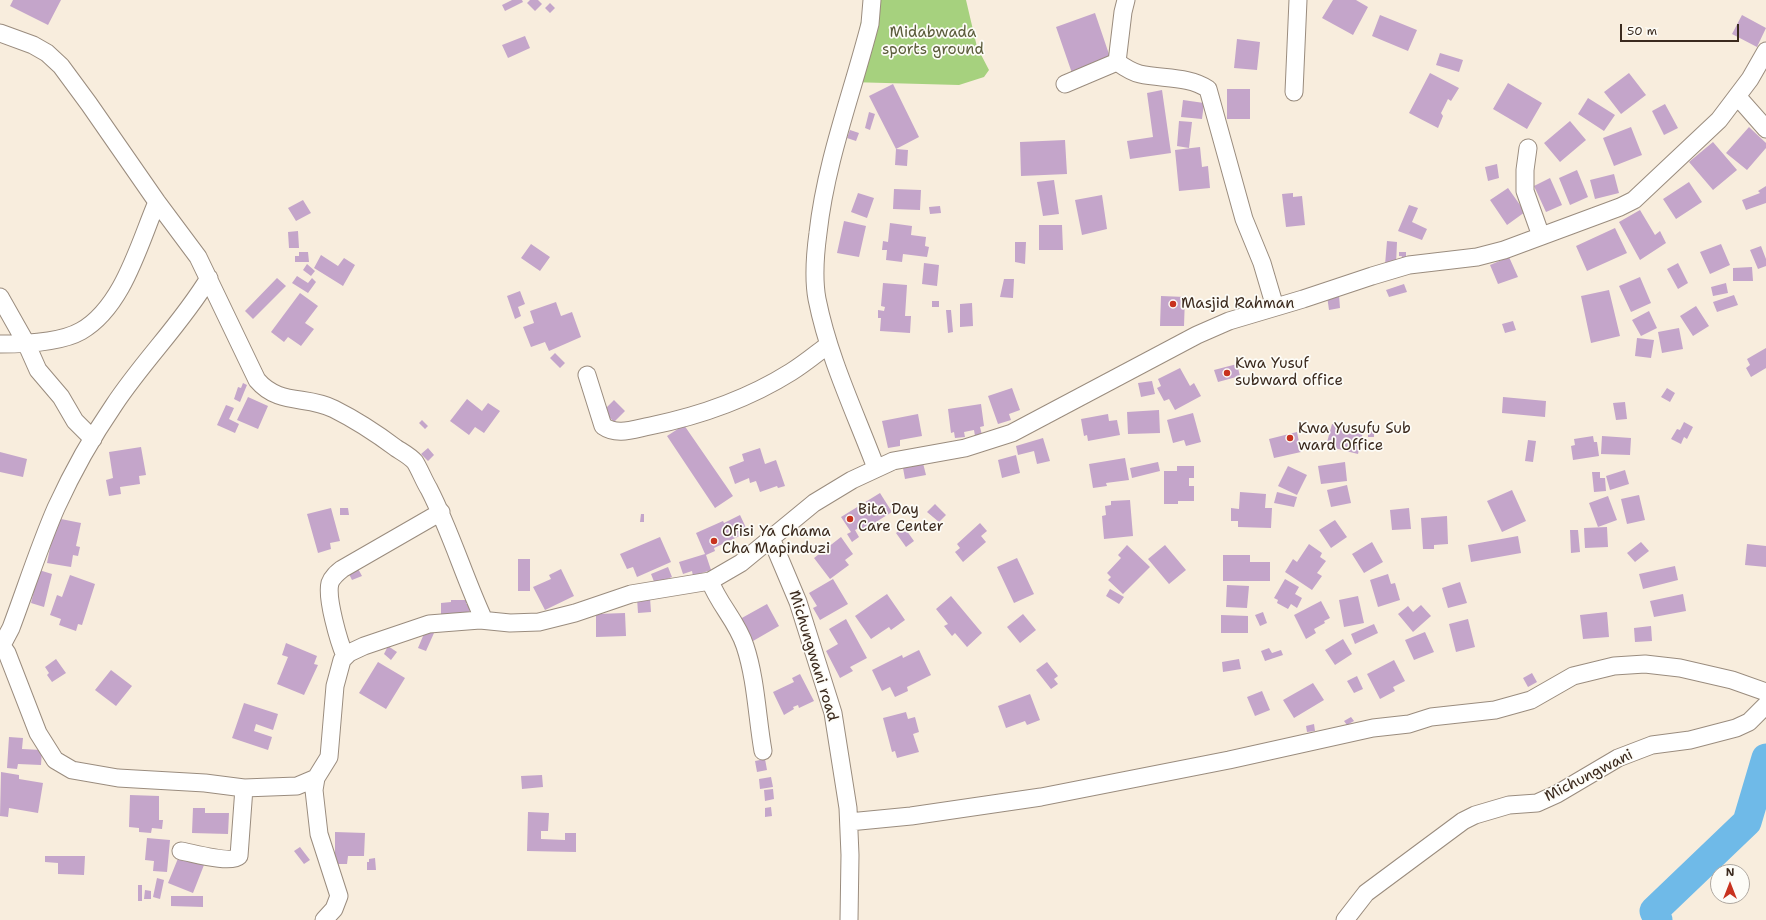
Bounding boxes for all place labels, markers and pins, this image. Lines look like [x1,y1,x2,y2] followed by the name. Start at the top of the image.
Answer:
[1181,295,1294,313] place label: Masjid Rahman
[1168,299,1178,309] marker: Masjid Rahman
[1235,355,1343,390] place label: Kwa Yusuf subward office
[1222,368,1232,378] marker: Kwa Yusuf subward office
[1298,420,1411,455] place label: Kwa Yusufu Sub ward Office
[1285,433,1295,443] marker: Kwa Yusufu Sub ward Office
[858,501,944,536] place label: Bita Day Care Center
[845,514,855,524] marker: Bita Day Care Center
[722,523,831,558] place label: Ofisi Ya Chama Cha Mapinduzi
[709,536,719,546] marker: Ofisi Ya Chama Cha Mapinduzi

